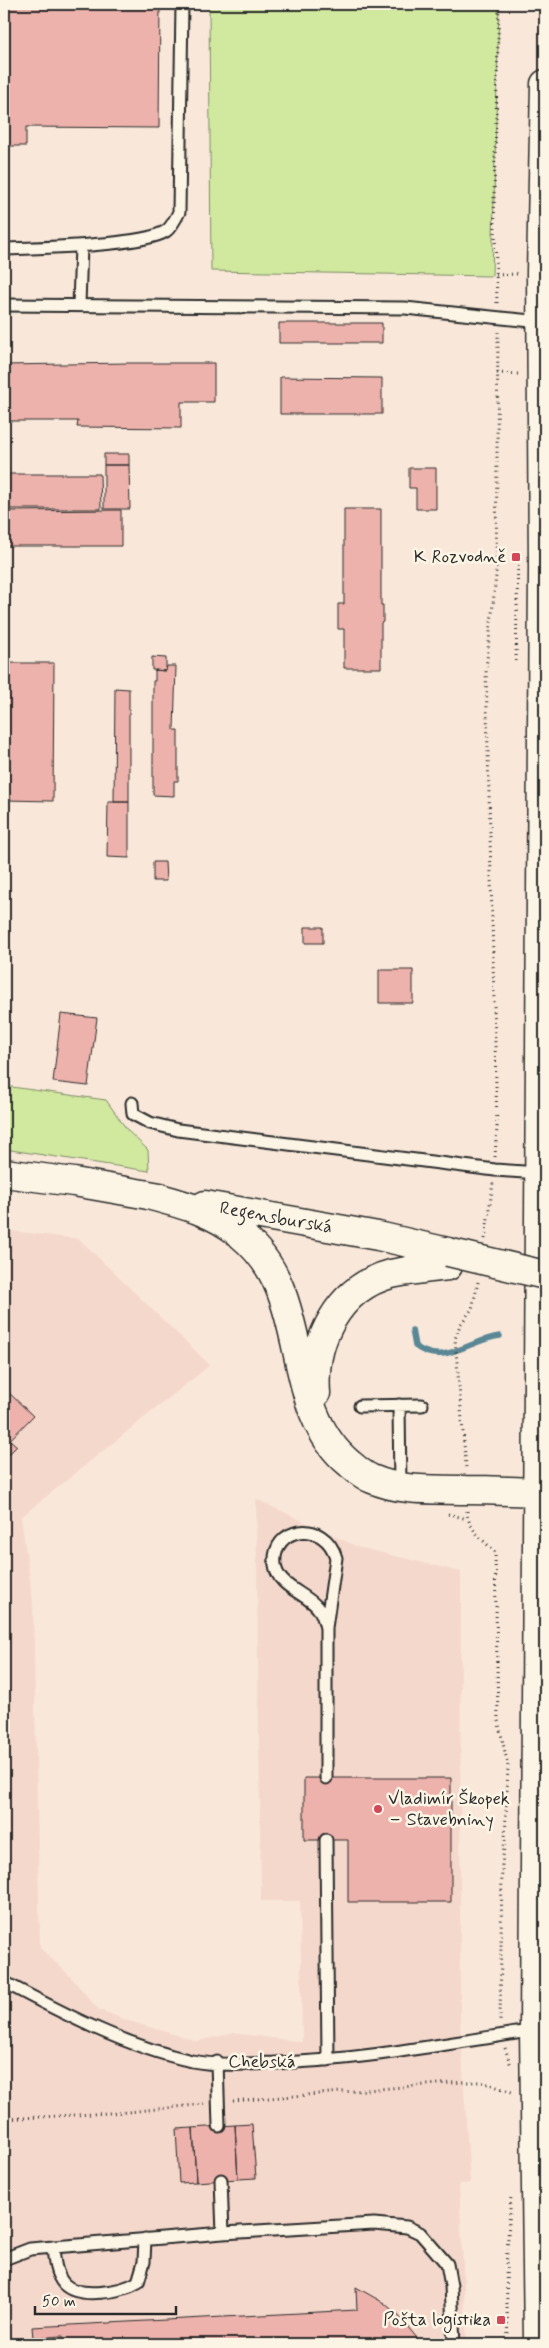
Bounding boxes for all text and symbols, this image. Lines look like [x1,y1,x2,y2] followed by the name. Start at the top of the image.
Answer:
[414,545,506,569] place label: K Rozvodně
[510,551,522,563] marker: K Rozvodně
[217,1196,334,1242] street label: Regensburská
[388,1787,510,1832] place label: Vladimír Škopek – Stavebniny
[372,1803,384,1815] marker: Vladimír Škopek – Stavebniny
[228,2050,296,2074] street label: Chebská
[35,2283,176,2315] scale bar
[42,2292,76,2312] text: 50 m
[383,2308,491,2333] place label: Pošta logistika
[495,2314,507,2326] marker: Pošta logistika

